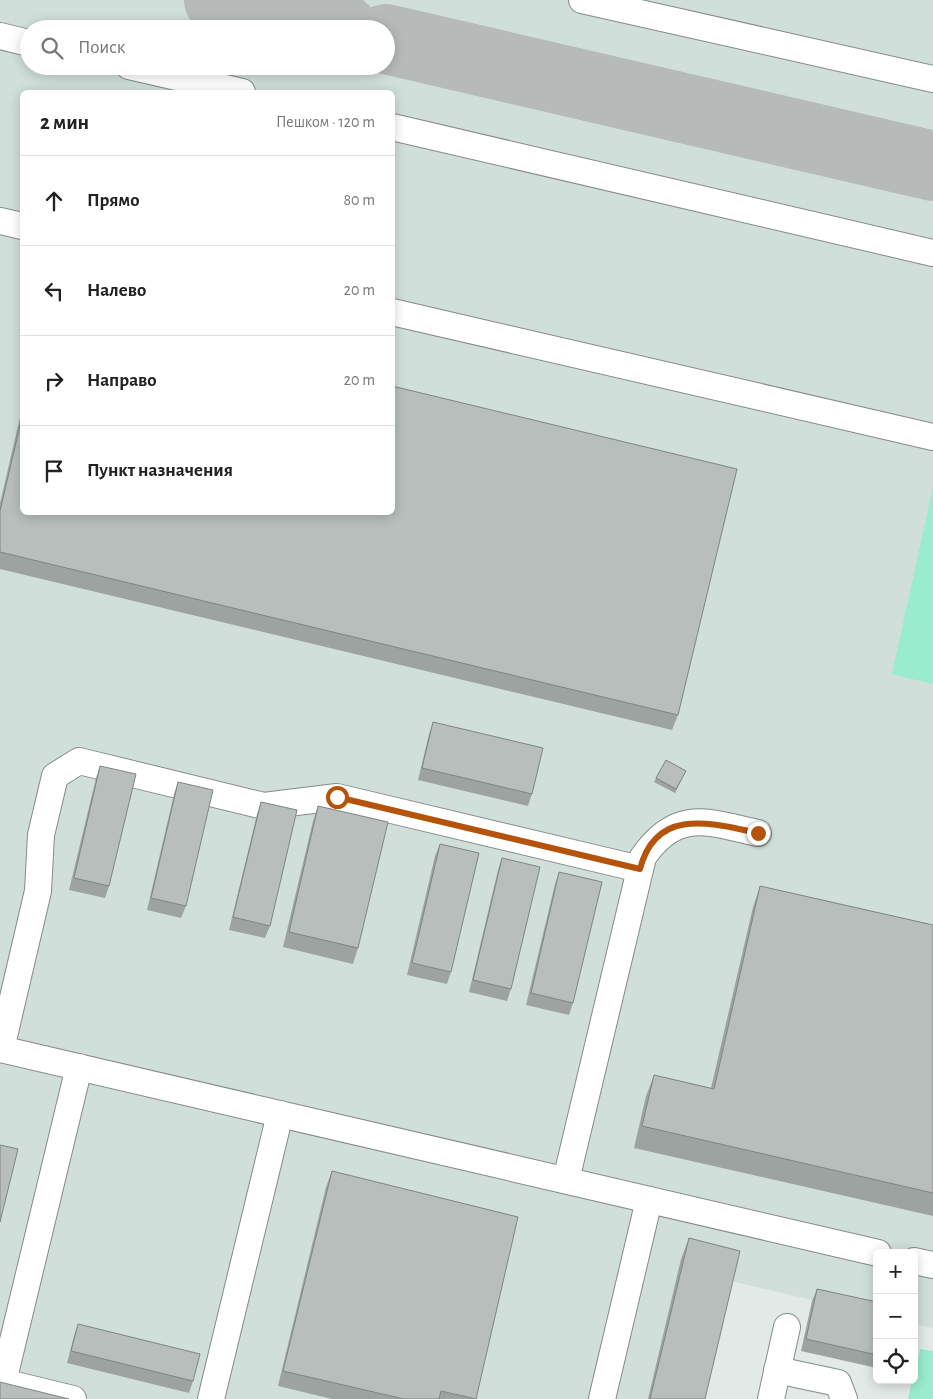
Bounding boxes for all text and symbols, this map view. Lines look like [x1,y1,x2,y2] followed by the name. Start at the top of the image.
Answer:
[20,20,395,75] search box
[38,34,66,62] icon: search
[78,38,125,57] text: Поиск
[40,112,89,133] text: 2 мин
[276,114,375,130] text: Пешком · 120 m
[40,187,68,215] icon: ahead
[87,191,140,210] text: Прямо
[344,192,375,208] text: 80 m
[40,277,68,305] icon: left
[87,281,146,300] text: Налево
[344,282,375,298] text: 20 m
[40,367,68,395] icon: right
[87,371,157,390] text: Направо
[344,372,375,388] text: 20 m
[40,457,68,485] icon: arrive
[87,461,233,480] text: Пункт назначения
[326,786,349,809] route start
[747,822,770,845] route end
[873,1249,918,1384] map controls
[873,1249,918,1294] button: +
[873,1294,918,1339] button: −
[873,1339,918,1384] button: locate

